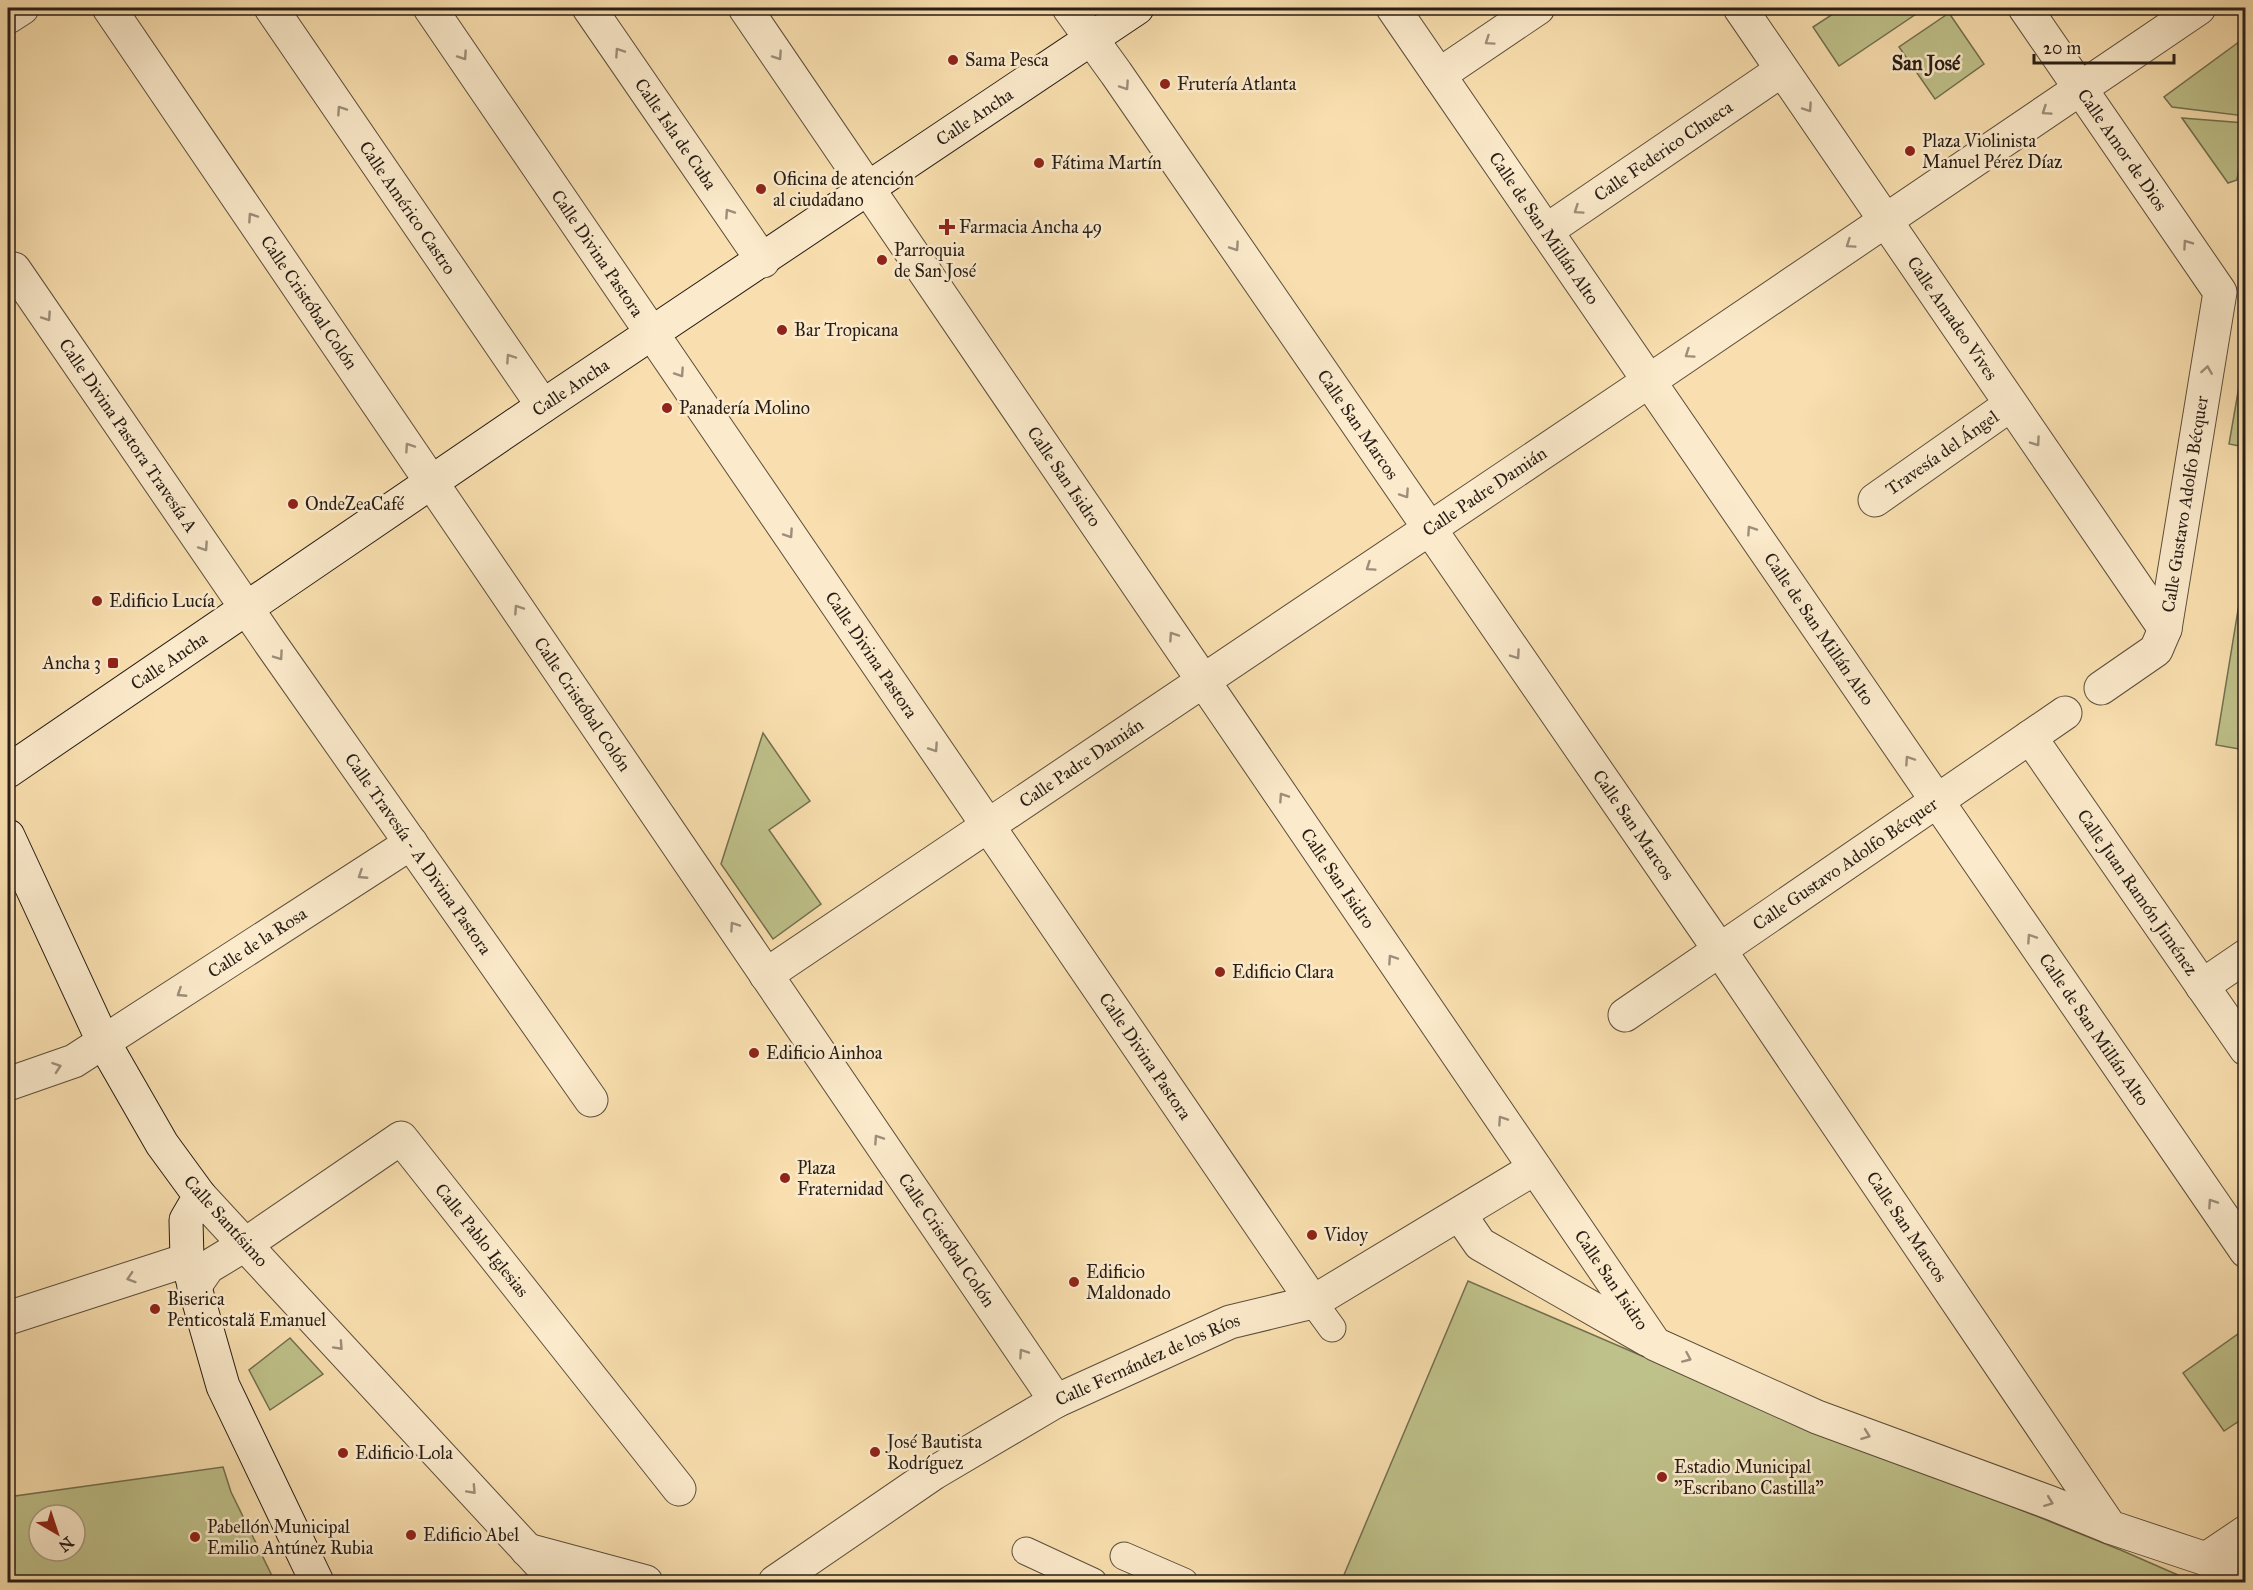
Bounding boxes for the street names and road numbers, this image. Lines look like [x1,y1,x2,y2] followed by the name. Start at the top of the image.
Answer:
[630,74,722,194] street label: Calle Isla de Cuba
[932,83,1017,151] street label: Calle Ancha
[2073,85,2172,215] street label: Calle Amor de Dios
[1590,96,1737,206] street label: Calle Federico Chueca
[354,137,461,279] street label: Calle Américo Castro
[1484,148,1604,309] street label: Calle de San Millán Alto
[546,186,649,321] street label: Calle Divina Pastora
[256,231,363,374] street label: Calle Cristóbal Colón
[1902,252,2002,384] street label: Calle Amadeo Vives
[54,334,202,537] street label: Calle Divina Pastora Travesía A
[528,354,614,421] street label: Calle Ancha
[1312,365,1404,484] street label: Calle San Marcos
[2157,394,2214,614] street label: Calle Gustavo Adolfo Bécquer
[1881,405,2003,500] street label: Travesía del Ángel
[1022,422,1106,531] street label: Calle San Isidro
[1418,442,1551,541] street label: Calle Padre Damián
[1759,548,1879,709] street label: Calle de San Millán Alto
[820,587,923,723] street label: Calle Divina Pastora
[127,627,212,695] street label: Calle Ancha
[529,633,636,776] street label: Calle Cristóbal Colón
[1015,713,1148,812] street label: Calle Padre Damián
[340,749,497,959] street label: Calle Travesía - A Divina Pastora
[1588,766,1679,884] street label: Calle San Marcos
[1748,793,1942,935] street label: Calle Gustavo Adolfo Bécquer
[2072,805,2203,980] street label: Calle Juan Ramón Jiménez
[1296,824,1380,933] street label: Calle San Isidro
[203,902,311,983] street label: Calle de la Rosa
[2034,949,2154,1110] street label: Calle de San Millán Alto
[1094,989,1197,1124] street label: Calle Divina Pastora
[1862,1167,1952,1286] street label: Calle San Marcos
[893,1169,1000,1312] street label: Calle Cristóbal Colón
[179,1171,273,1271] street label: Calle Santísimo
[430,1179,534,1302] street label: Calle Pablo Iglesias
[1570,1226,1653,1334] street label: Calle San Isidro
[1052,1309,1242,1411] street label: Calle Fernández de los Ríos

